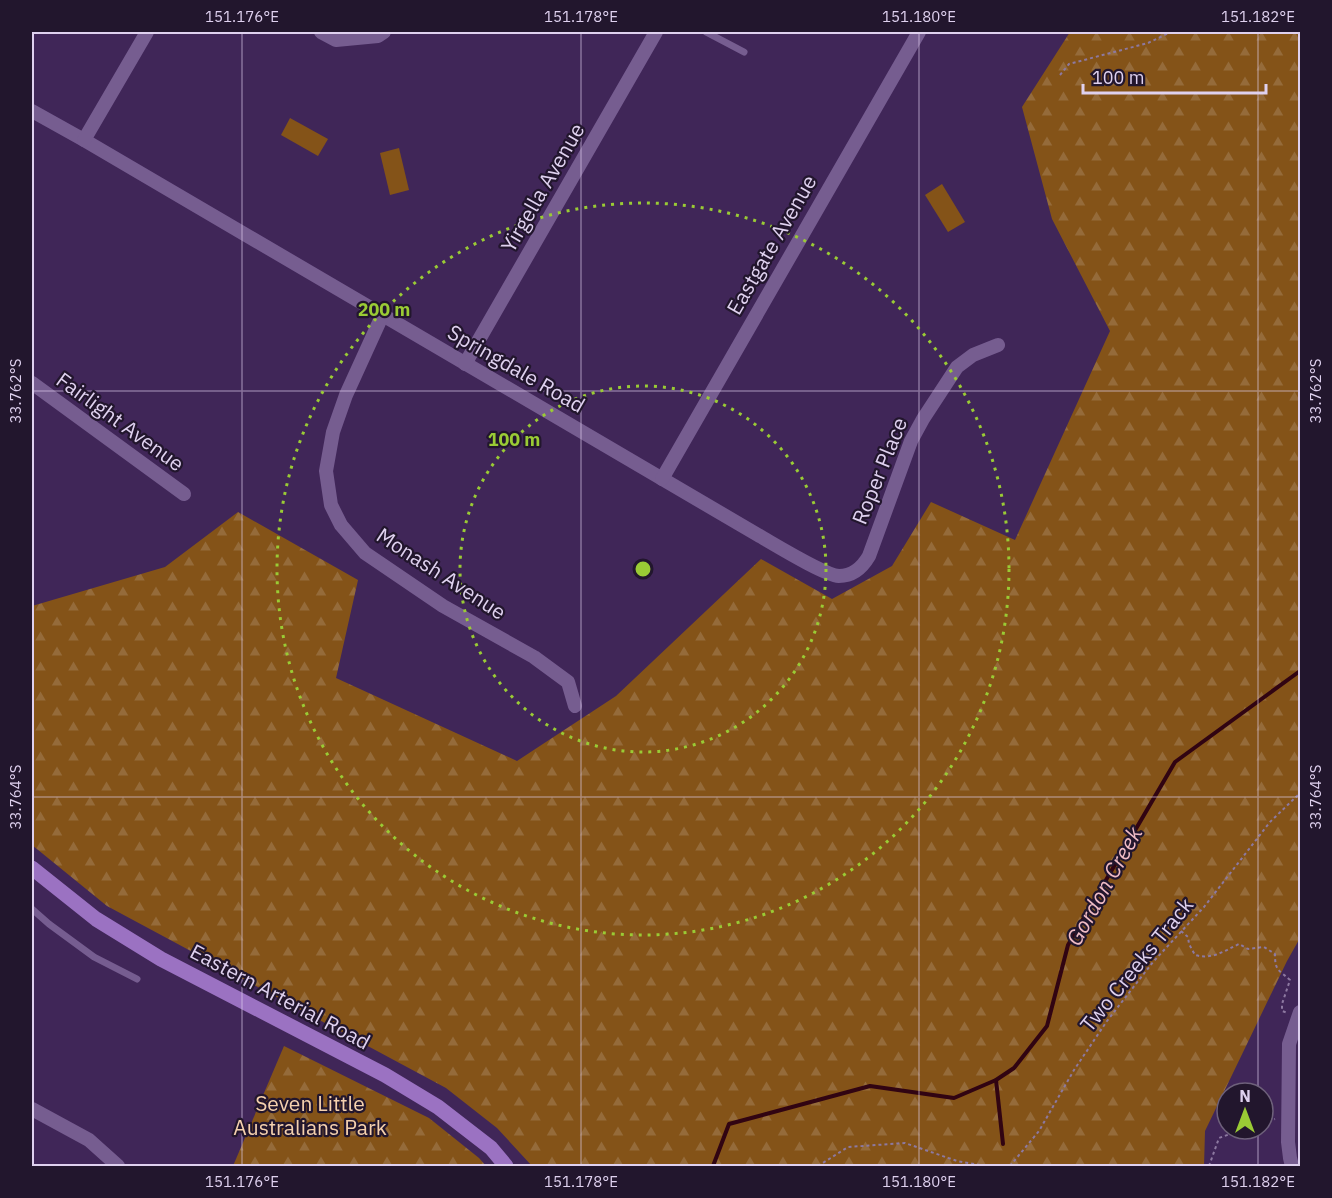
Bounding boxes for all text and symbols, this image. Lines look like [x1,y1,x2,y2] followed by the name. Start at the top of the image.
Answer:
[205,7,279,26] text: 151.176°E
[544,7,618,26] text: 151.178°E
[882,7,956,26] text: 151.180°E
[1221,7,1295,26] text: 151.182°E
[1083,57,1266,95] scale bar
[1092,66,1144,89] text: 100 m
[494,118,590,257] street label: Yirgella Avenue
[720,170,822,319] street label: Eastgate Avenue
[358,298,410,321] text: 200 m
[443,317,590,419] street label: Springdale Road
[6,359,25,423] text: 33.762°S
[1306,359,1325,423] text: 33.762°S
[51,365,190,477] street label: Fairlight Avenue
[845,413,913,528] street label: Roper Place
[488,428,540,451] text: 100 m
[371,521,512,626] street label: Monash Avenue
[633,559,653,579] centre of rings
[6,765,25,829] text: 33.764°S
[1306,765,1325,829] text: 33.764°S
[1059,820,1149,951] water label: Gordon Creek
[1073,891,1199,1037] street label: Two Creeks Track
[186,937,375,1055] street label: Eastern Arterial Road
[1215,1081,1275,1141] north arrow
[1239,1086,1251,1106] text: N
[233,1089,387,1141] park label: Seven Little Australians Park
[205,1172,279,1191] text: 151.176°E
[544,1172,618,1191] text: 151.178°E
[882,1172,956,1191] text: 151.180°E
[1221,1172,1295,1191] text: 151.182°E

